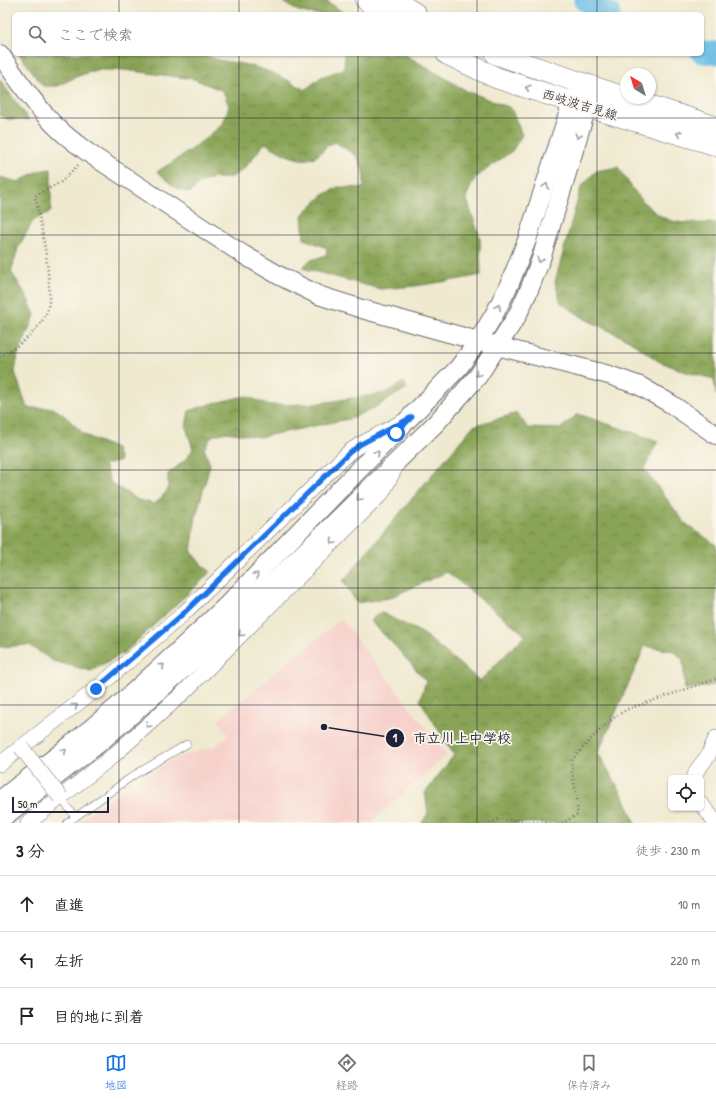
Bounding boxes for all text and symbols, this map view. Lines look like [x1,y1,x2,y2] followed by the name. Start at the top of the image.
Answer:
[12,12,704,56] search box
[26,23,48,45] icon: search
[58,24,133,45] text: ここで検索
[620,68,656,104] north arrow
[524,84,531,93] one-way arrow
[540,84,621,124] street label: 西岐波吉見線
[675,130,682,139] one-way arrow
[574,132,583,139] one-way arrow
[541,183,549,190] one-way arrow
[536,257,545,264] one-way arrow
[493,304,501,311] one-way arrow
[476,370,483,377] one-way arrow
[387,424,405,442] route start
[372,450,380,458] one-way arrow
[356,493,364,500] one-way arrow
[330,537,338,545] one-way arrow
[251,572,259,580] one-way arrow
[238,629,246,637] one-way arrow
[158,663,165,670] one-way arrow
[87,680,105,698] route end
[70,703,77,710] one-way arrow
[145,720,153,727] one-way arrow
[385,725,519,751] callout: 市立川上中学校
[413,728,511,747] text: 市立川上中学校
[393,729,398,746] text: 1
[59,748,66,755] one-way arrow
[668,775,704,811] map controls
[668,775,704,811] button: locate
[12,795,109,814] scale bar
[18,797,38,811] text: 50 m
[16,839,45,862] text: 3 分
[636,841,700,859] text: 徒歩 · 230 m
[16,893,38,915] icon: ahead
[54,894,84,915] text: 直進
[678,895,700,913] text: 10 m
[16,949,38,971] icon: left
[54,950,84,971] text: 左折
[670,951,700,969] text: 220 m
[16,1005,38,1027] icon: arrive
[54,1006,144,1027] text: 目的地に到着
[105,1052,127,1092] tab: 地図
[336,1052,358,1092] tab: 経路
[567,1052,611,1092] tab: 保存済み

